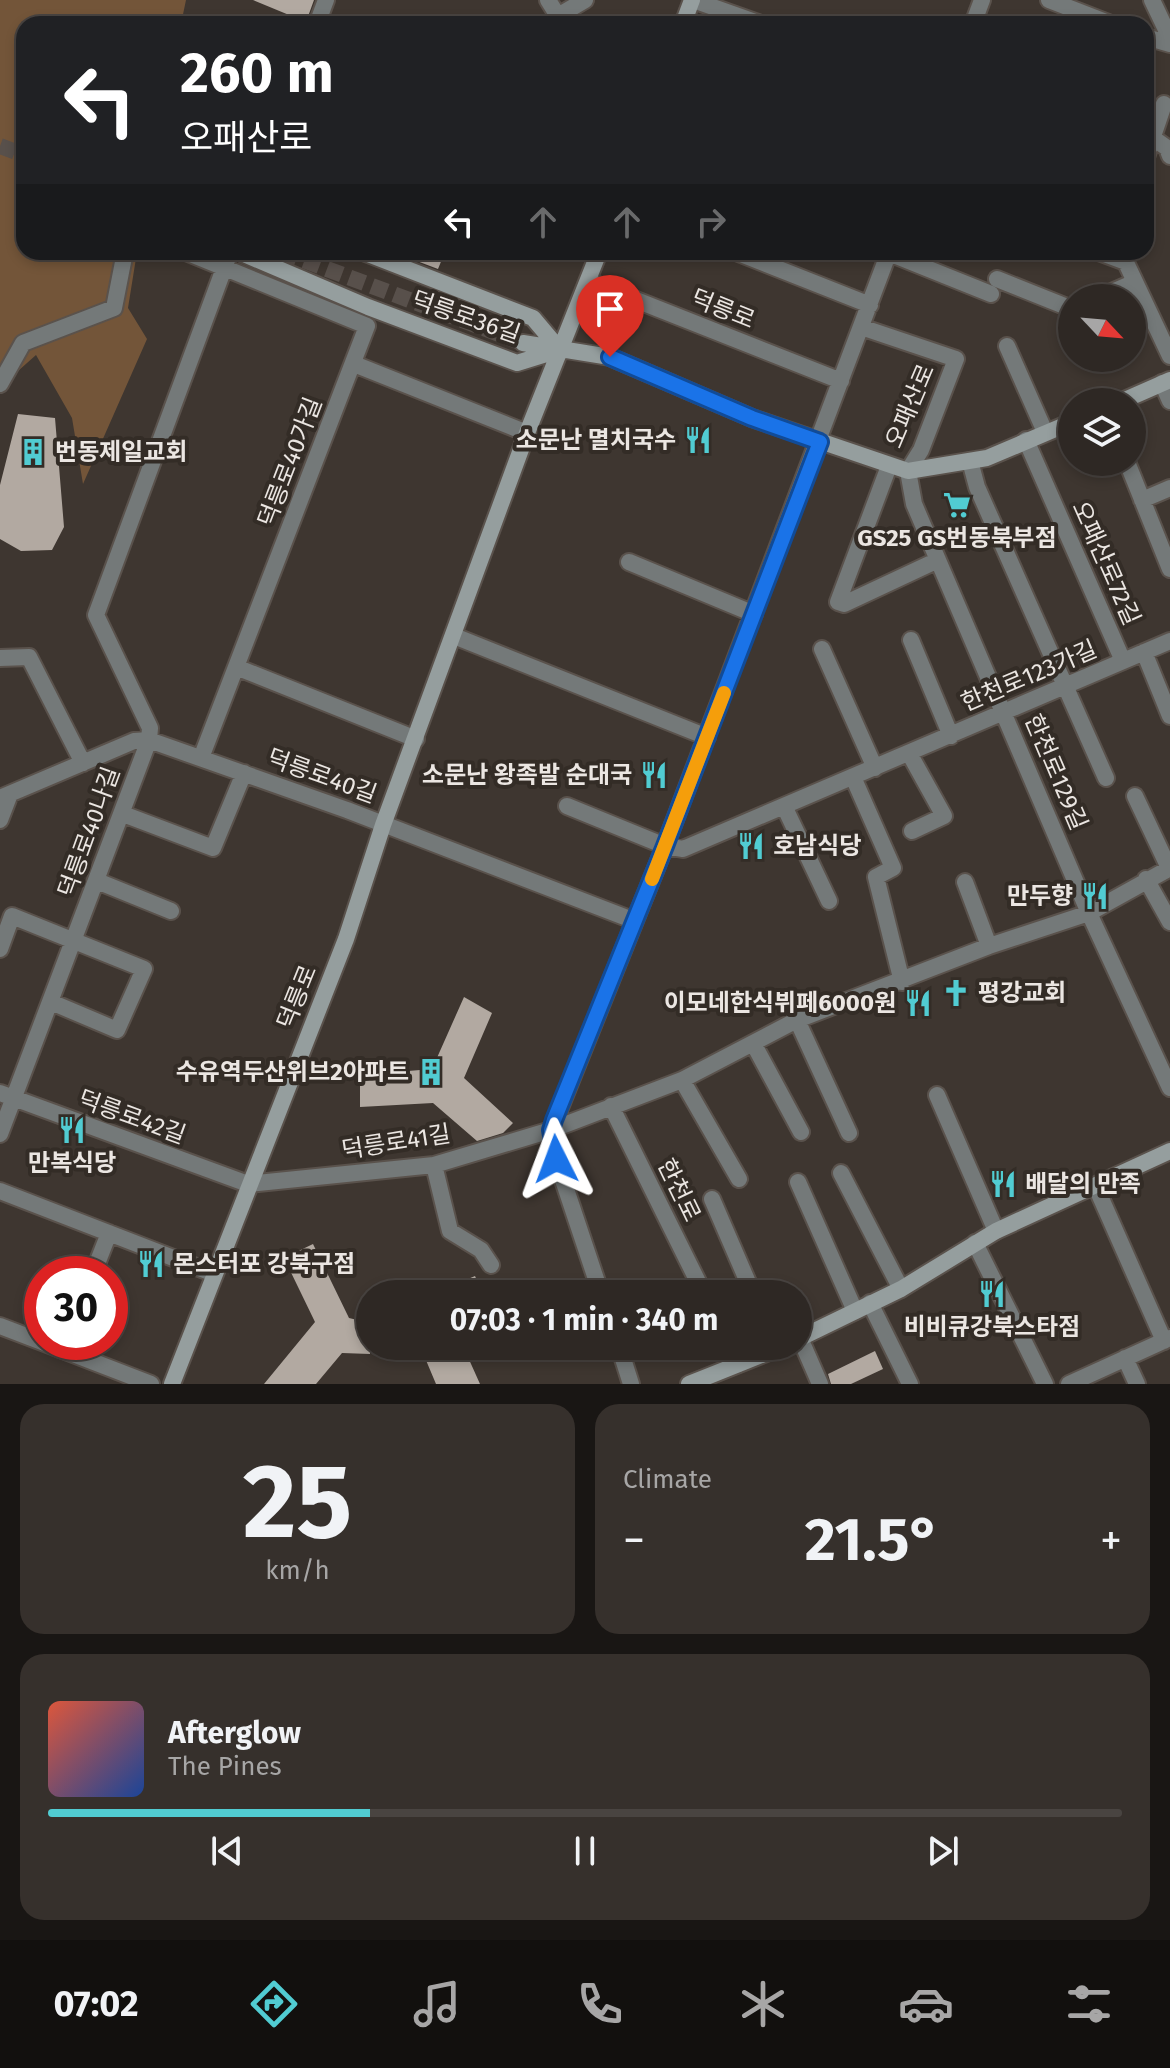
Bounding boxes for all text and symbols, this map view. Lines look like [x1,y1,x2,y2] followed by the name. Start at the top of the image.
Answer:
[180,40,334,107] text: 260 m
[48,48,152,152] icon: left
[180,116,312,160] text: 오패산로
[437,200,481,244] icon: left
[521,200,565,244] icon: ahead
[605,200,649,244] icon: ahead
[689,200,733,244] icon: right
[576,275,644,357] pin
[687,284,759,334] street label: 덕릉로
[1058,284,1146,372] north arrow
[1058,284,1146,476] map controls
[408,285,524,349] street label: 덕릉로36길
[588,287,632,331] icon: arrive
[880,360,940,452] street label: 오패산로
[1058,388,1146,476] button: layers
[252,393,328,531] street label: 덕릉로40가길
[683,425,713,455] restaurant icon: 소문난 멸치국수
[516,426,676,454] place label: 소문난 멸치국수
[18,437,48,467] building icon: 번동제일교회
[55,438,187,466] place label: 번동제일교회
[942,490,972,520] supermarket icon: GS25 GS번동북부점
[1066,497,1146,629] street label: 오패산로72길
[857,524,1057,552] place label: GS25 GS번동북부점
[957,635,1101,717] street label: 한천로123가길
[1019,710,1093,834] street label: 한천로129길
[263,743,381,809] street label: 덕릉로40길
[639,760,669,790] restaurant icon: 소문난 왕족발 순대국
[422,761,632,789] place label: 소문난 왕족발 순대국
[52,763,126,901] street label: 덕릉로40나길
[736,831,766,861] restaurant icon: 호남식당
[773,832,861,860] place label: 호남식당
[1080,881,1110,911] restaurant icon: 만두향
[1007,882,1073,910] place label: 만두향
[272,961,322,1033] street label: 덕릉로
[941,978,971,1008] church icon: 평강교회
[978,979,1066,1007] place label: 평강교회
[903,988,933,1018] restaurant icon: 이모네한식뷔페6000원
[664,989,896,1017] place label: 이모네한식뷔페6000원
[416,1057,446,1087] building icon: 수유역두산위브2아파트
[176,1058,409,1086] place label: 수유역두산위브2아파트
[74,1085,190,1149] street label: 덕릉로42길
[57,1115,87,1145] restaurant icon: 만복식당
[514,1117,598,1201] position arrow
[339,1120,453,1164] street label: 덕릉로41길
[28,1149,116,1177] place label: 만복식당
[652,1154,706,1226] street label: 한천로
[988,1169,1018,1199] restaurant icon: 배달의 만족
[1025,1170,1141,1198] place label: 배달의 만족
[136,1249,166,1279] restaurant icon: 몬스터포 강북구점
[173,1250,355,1278] place label: 몬스터포 강북구점
[24,1256,128,1360] speed limit sign: 30
[977,1279,1007,1309] restaurant icon: 비비큐강북스타점
[450,1302,718,1338] text: 07:03 · 1 min · 340 m
[904,1313,1080,1341] place label: 비비큐강북스타점
[243,1440,352,1565] text: 25
[623,1464,712,1495] text: Climate
[805,1504,940,1576] text: 21.5°
[623,1514,645,1567] text: −
[1100,1514,1122,1567] text: +
[265,1555,330,1586] text: km/h
[168,1715,301,1751] text: Afterglow
[168,1751,282,1782] text: The Pines
[205,1829,249,1873] icon: previous
[563,1829,607,1873] icon: pause
[921,1829,965,1873] icon: next
[246,1976,302,2032] icon: directions
[409,1976,465,2032] icon: music
[572,1976,628,2032] icon: phone
[735,1976,791,2032] icon: climate
[898,1976,954,2032] icon: car
[1061,1976,1117,2032] icon: filters
[53,1982,139,2026] text: 07:02

